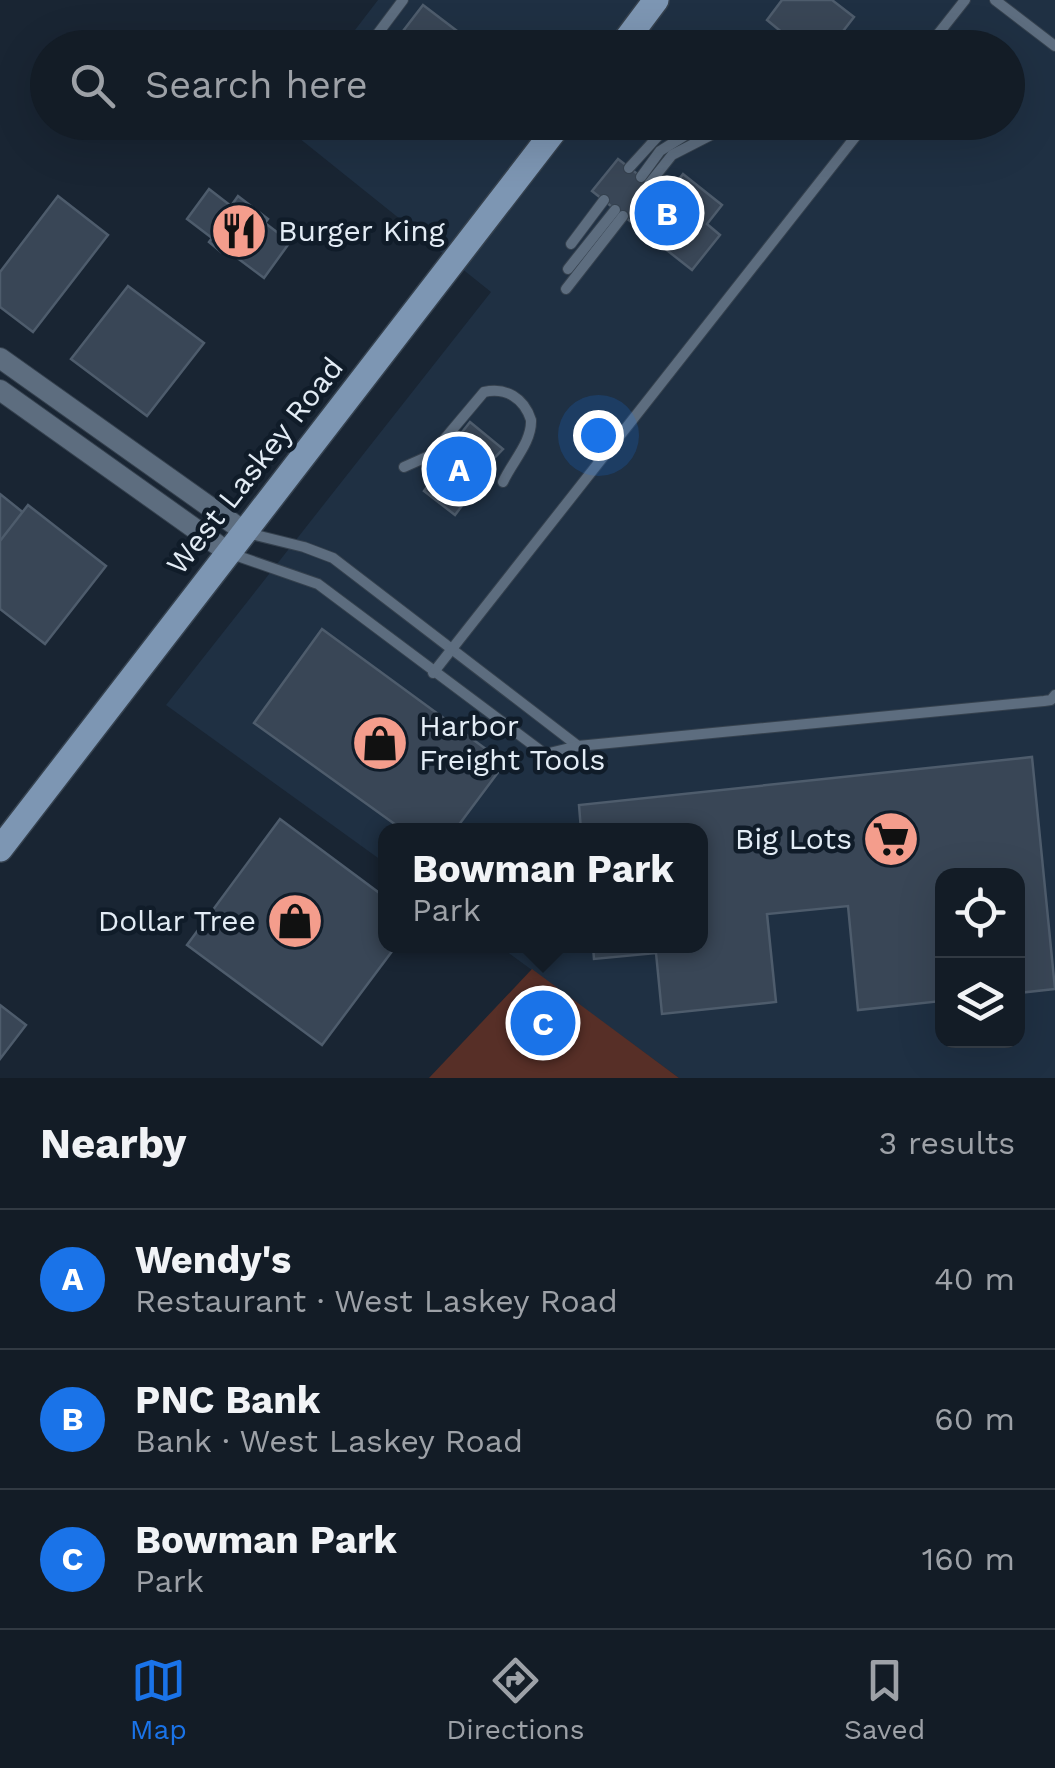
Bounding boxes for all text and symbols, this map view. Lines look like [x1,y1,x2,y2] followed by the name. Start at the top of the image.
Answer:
[30,30,1025,140] search box
[65,58,120,113] icon: search
[145,63,368,107] text: Search here
[634,176,700,250] pin: B
[209,201,269,261] restaurant icon: Burger King
[278,213,445,248] place label: Burger King
[159,350,350,581] street label: West Laskey Road
[573,410,624,461] your location
[426,432,492,506] pin: A
[419,708,605,777] place label: Harbor Freight Tools
[350,713,410,773] shop icon: Harbor Freight Tools
[861,809,921,869] supermarket icon: Big Lots
[735,821,852,856] place label: Big Lots
[378,823,708,953] popup
[412,847,674,891] text: Bowman Park
[935,868,1025,1048] map controls
[935,868,1025,958] button: locate
[265,891,325,951] shop icon: Dollar Tree
[412,891,481,929] text: Park
[98,903,256,938] place label: Dollar Tree
[935,958,1025,1048] button: layers
[510,986,576,1060] pin: C
[40,1119,187,1168] text: Nearby
[878,1124,1015,1162] text: 3 results
[135,1238,291,1282] text: Wendy's
[62,1260,83,1298] text: A
[934,1260,1015,1298] text: 40 m
[135,1282,618,1320] text: Restaurant · West Laskey Road
[135,1378,320,1422] text: PNC Bank
[62,1400,83,1438] text: B
[934,1400,1015,1438] text: 60 m
[135,1422,523,1460] text: Bank · West Laskey Road
[135,1518,397,1562] text: Bowman Park
[62,1540,83,1578] text: C
[922,1540,1015,1578] text: 160 m
[135,1562,204,1600] text: Park
[130,1653,187,1746] tab: Map
[446,1653,585,1746] tab: Directions
[844,1653,925,1746] tab: Saved

